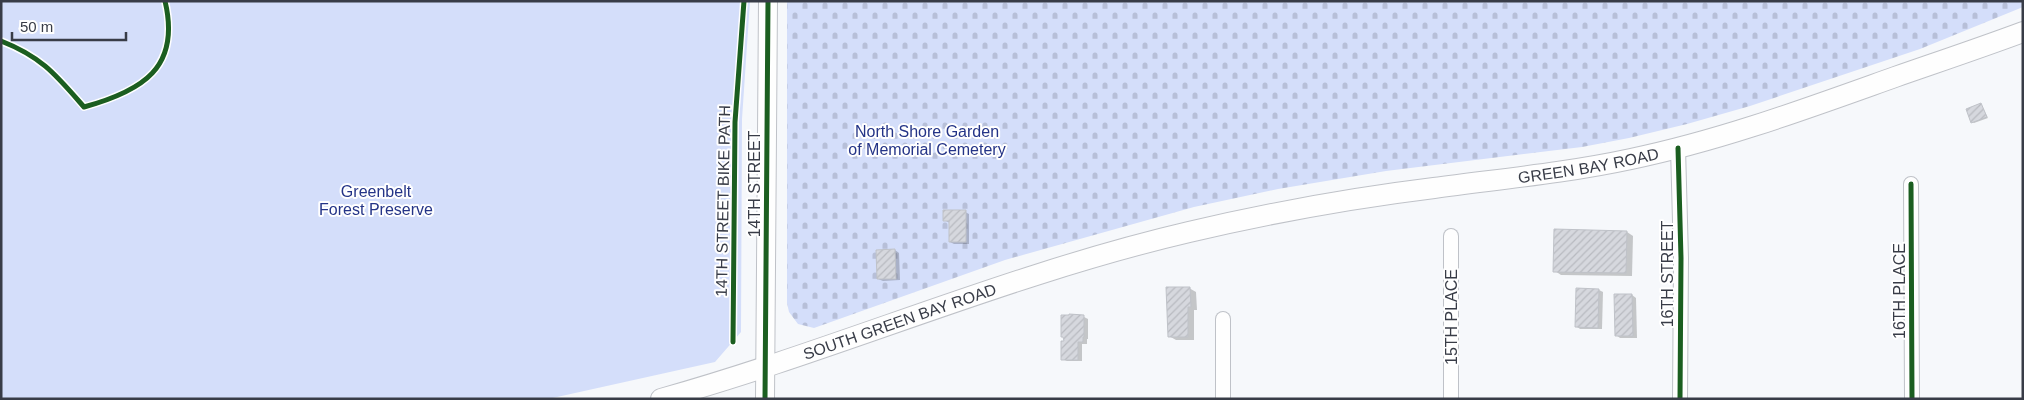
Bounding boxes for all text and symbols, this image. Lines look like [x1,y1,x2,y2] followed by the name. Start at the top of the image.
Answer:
[12,10,126,42] scale bar
[20,18,53,35] text: 50 m
[713,105,733,297] street label: 14TH STREET BIKE PATH
[848,123,1006,158] park label: North Shore Garden of Memorial Cemetery
[746,130,763,237] street label: 14TH STREET
[1517,145,1660,186] street label: GREEN BAY ROAD
[319,183,433,218] park label: Greenbelt Forest Preserve
[1659,220,1676,327] street label: 16TH STREET
[1891,243,1908,339] street label: 16TH PLACE
[1443,269,1460,365] street label: 15TH PLACE
[801,280,998,362] street label: SOUTH GREEN BAY ROAD

